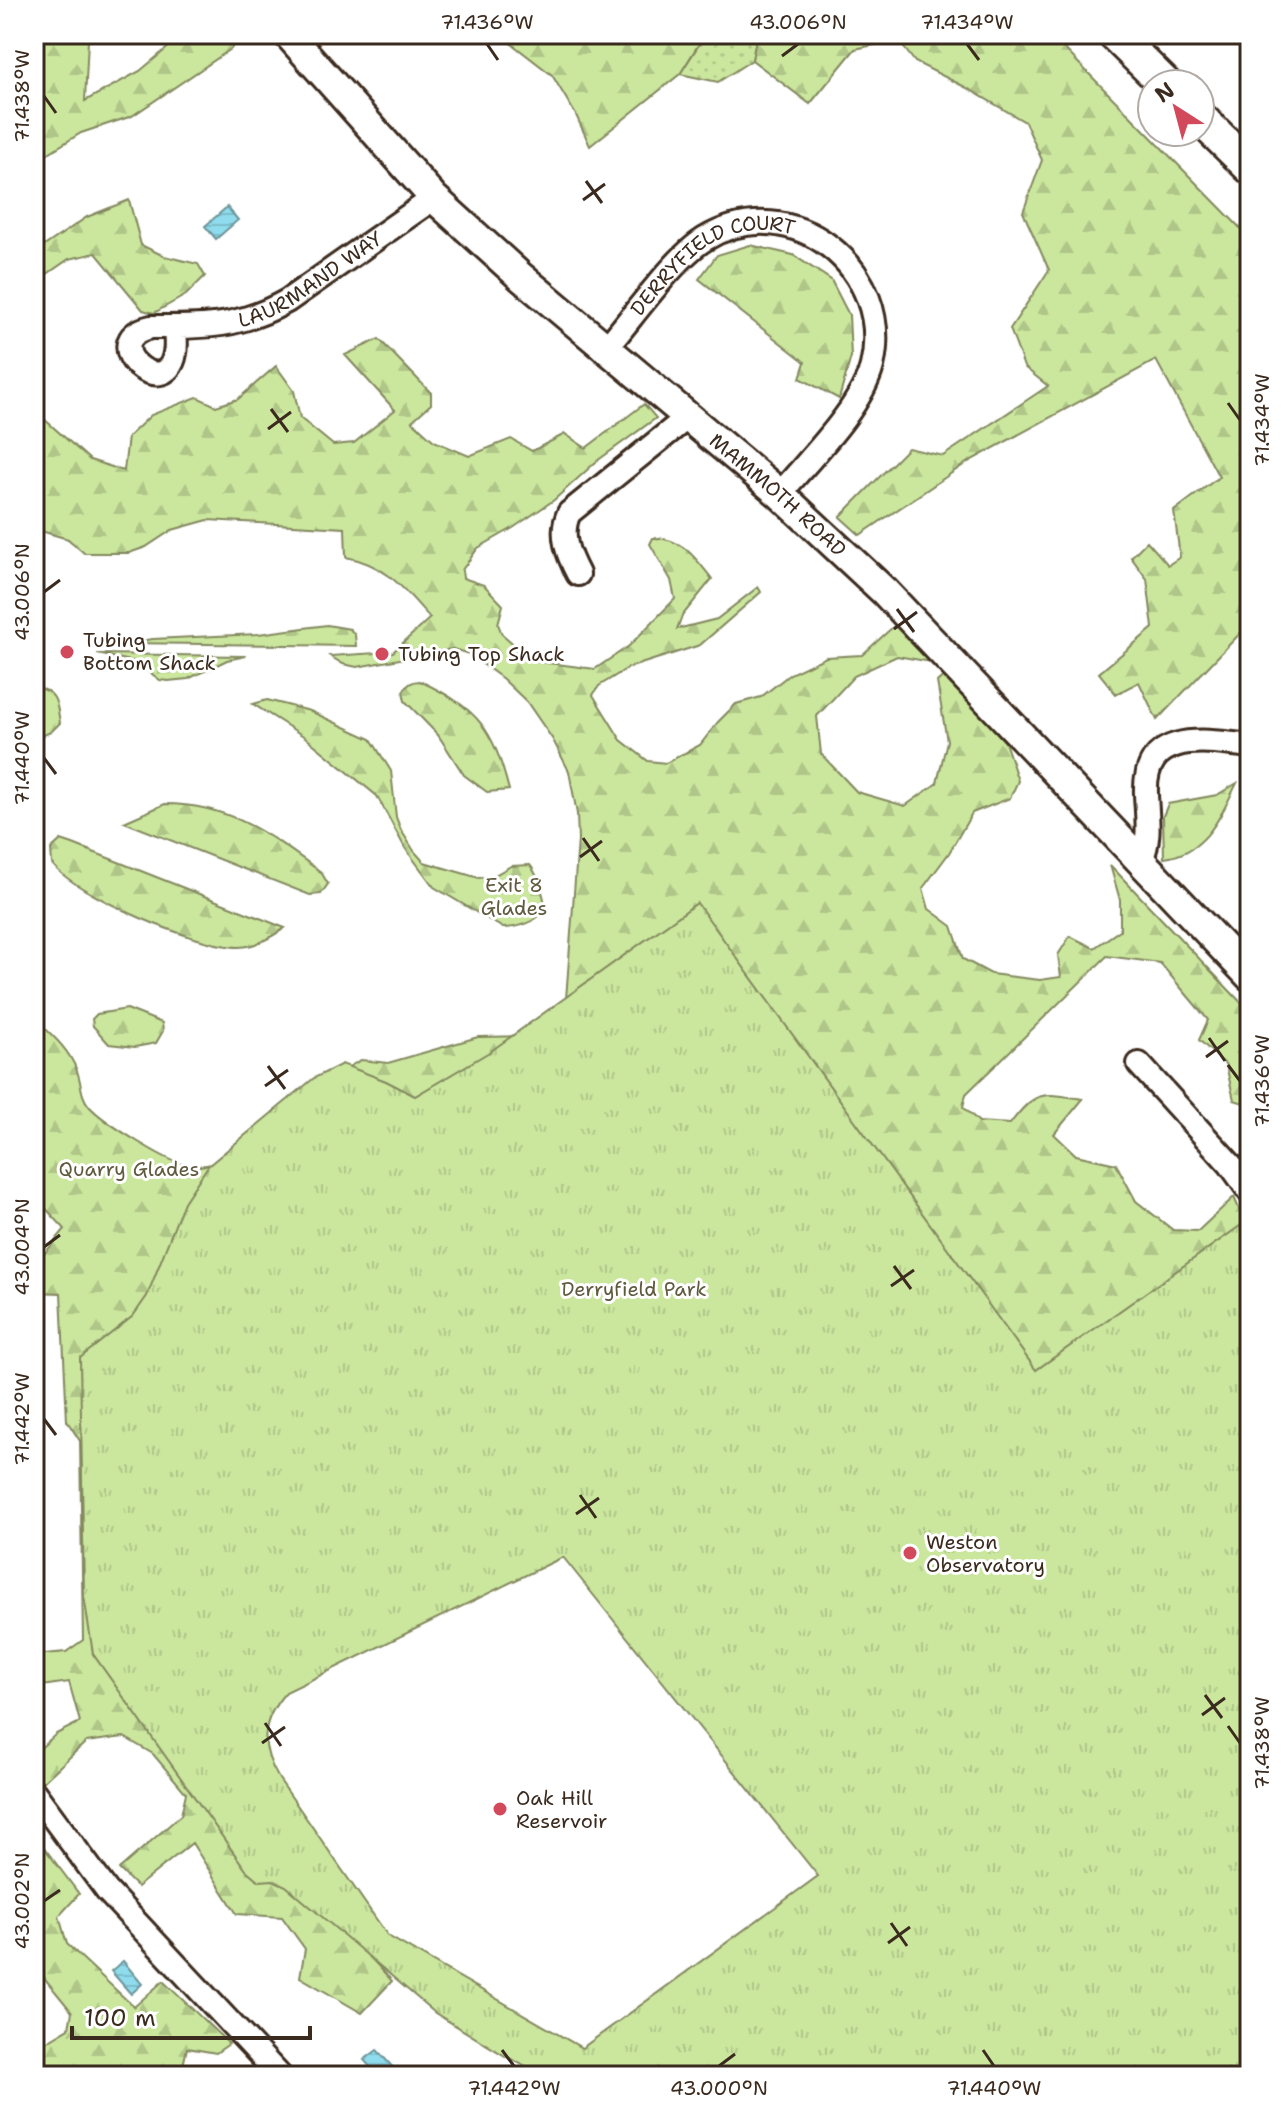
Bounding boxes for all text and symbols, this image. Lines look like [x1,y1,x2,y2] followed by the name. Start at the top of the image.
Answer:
[440,9,534,35] text: 71.436°W
[749,9,847,35] text: 43.006°N
[920,9,1014,35] text: 71.434°W
[9,49,35,143] text: 71.438°W
[1136,68,1216,148] north arrow
[1149,75,1180,109] text: N
[624,210,798,321] street label: DERRYFIELD COURT
[235,225,388,333] street label: LAURMAND WAY
[1249,373,1275,467] text: 71.434°W
[704,428,852,562] street label: MAMMOTH ROAD
[9,543,35,641] text: 43.006°N
[83,627,216,676] place label: Tubing Bottom Shack
[398,641,565,667] place label: Tubing Top Shack
[58,643,76,661] marker: Tubing Bottom Shack
[373,645,391,663] marker: Tubing Top Shack
[9,711,35,805] text: 71.440°W
[481,872,547,921] park label: Exit 8 Glades
[1249,1034,1275,1128] text: 71.436°W
[59,1156,199,1182] park label: Quarry Glades
[9,1198,35,1296] text: 43.004°N
[561,1276,707,1302] park label: Derryfield Park
[9,1372,35,1466] text: 71.442°W
[926,1529,1045,1578] place label: Weston Observatory
[901,1544,919,1562] marker: Weston Observatory
[1249,1696,1275,1790] text: 71.438°W
[516,1785,607,1834] place label: Oak Hill Reservoir
[491,1800,509,1818] marker: Oak Hill Reservoir
[9,1853,35,1949] text: 43.002°N
[72,1990,310,2040] scale bar
[84,2002,156,2034] text: 100 m
[467,2075,561,2101] text: 71.442°W
[670,2075,768,2101] text: 43.000°N
[947,2075,1041,2101] text: 71.440°W

